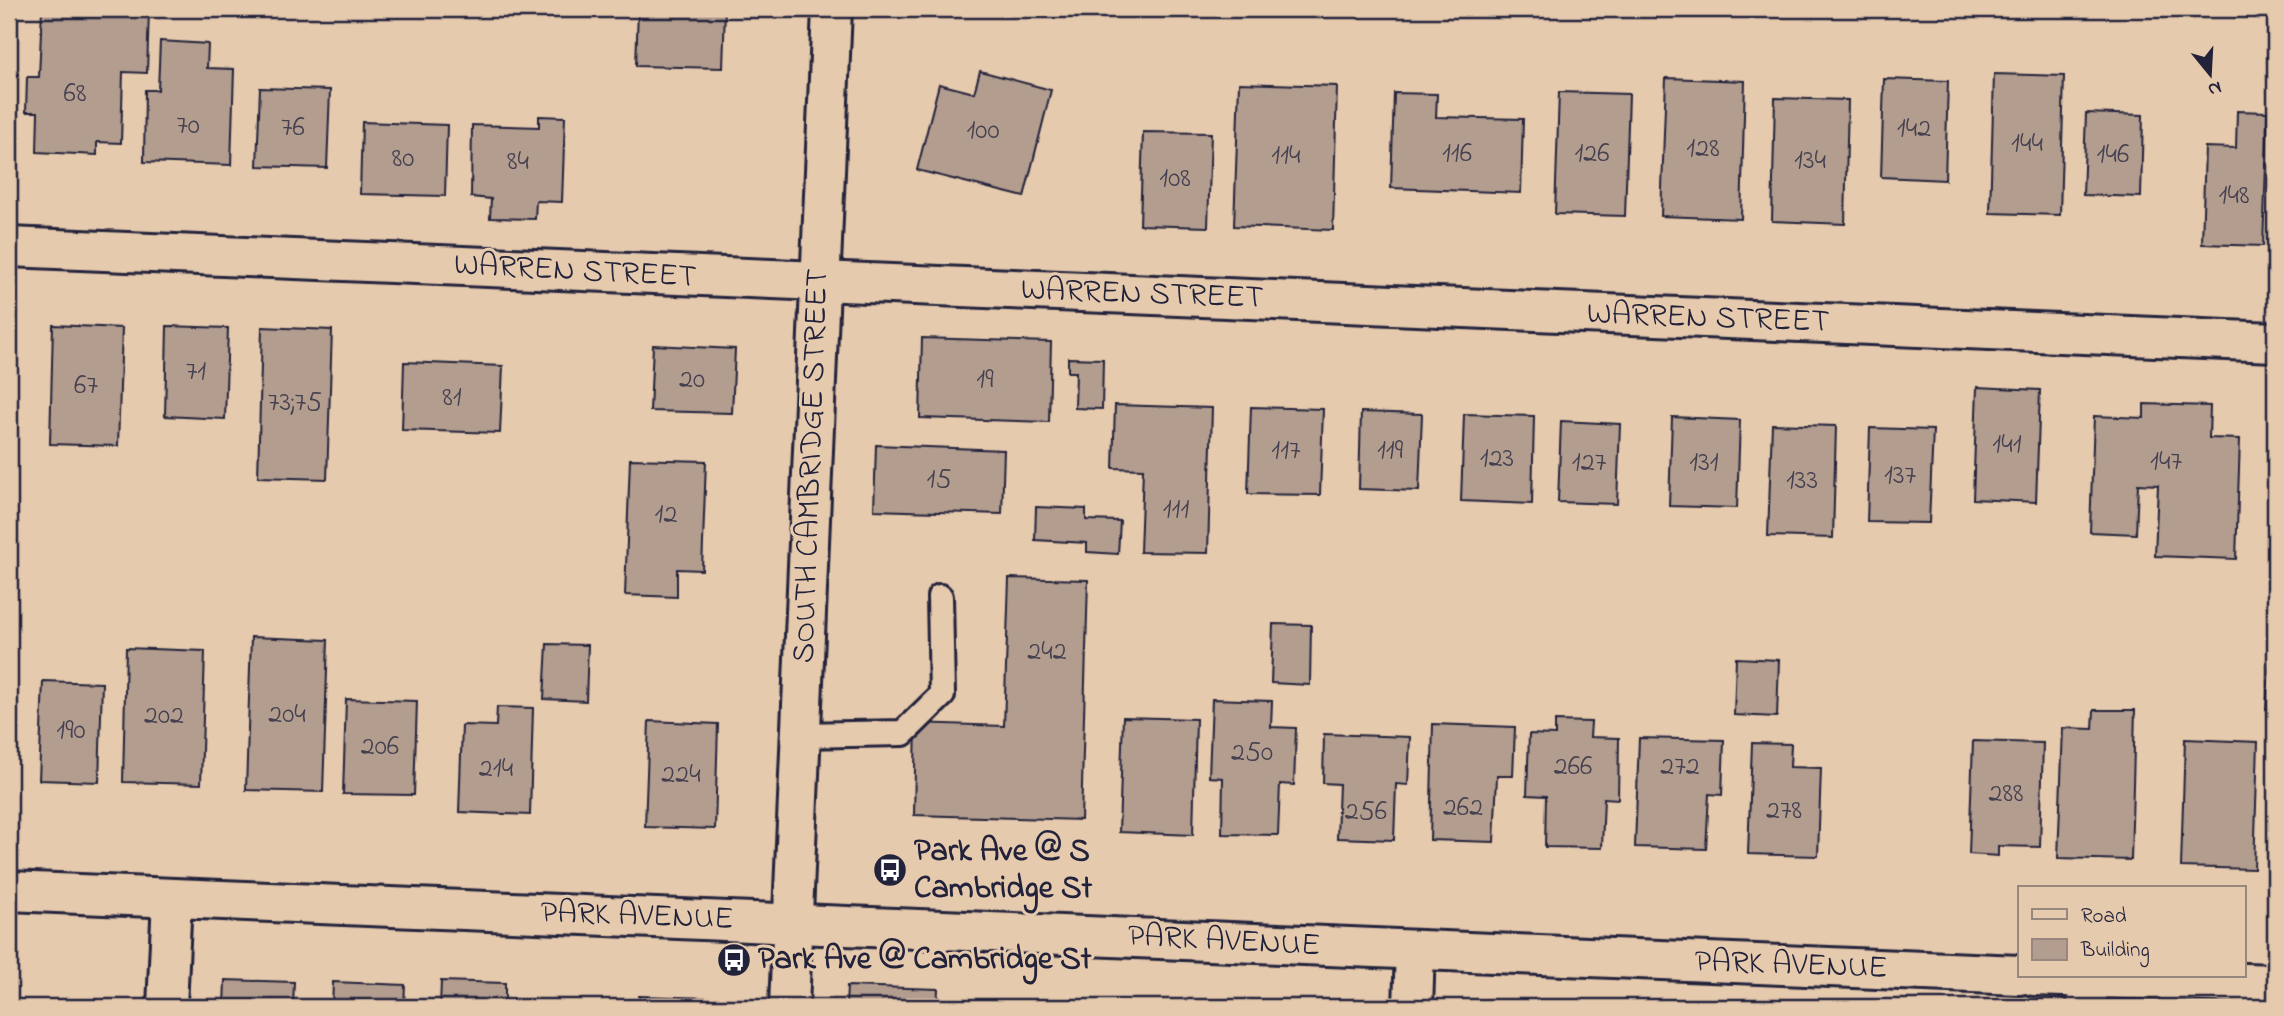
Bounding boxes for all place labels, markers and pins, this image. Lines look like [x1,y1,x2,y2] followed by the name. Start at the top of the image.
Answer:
[914,829,1093,914] place label: Park Ave @ S Cambridge St
[871,851,909,889] bus stop icon: Park Ave @ S Cambridge St
[758,937,1092,985] place label: Park Ave @ Cambridge St
[715,941,753,979] bus stop icon: Park Ave @ Cambridge St

